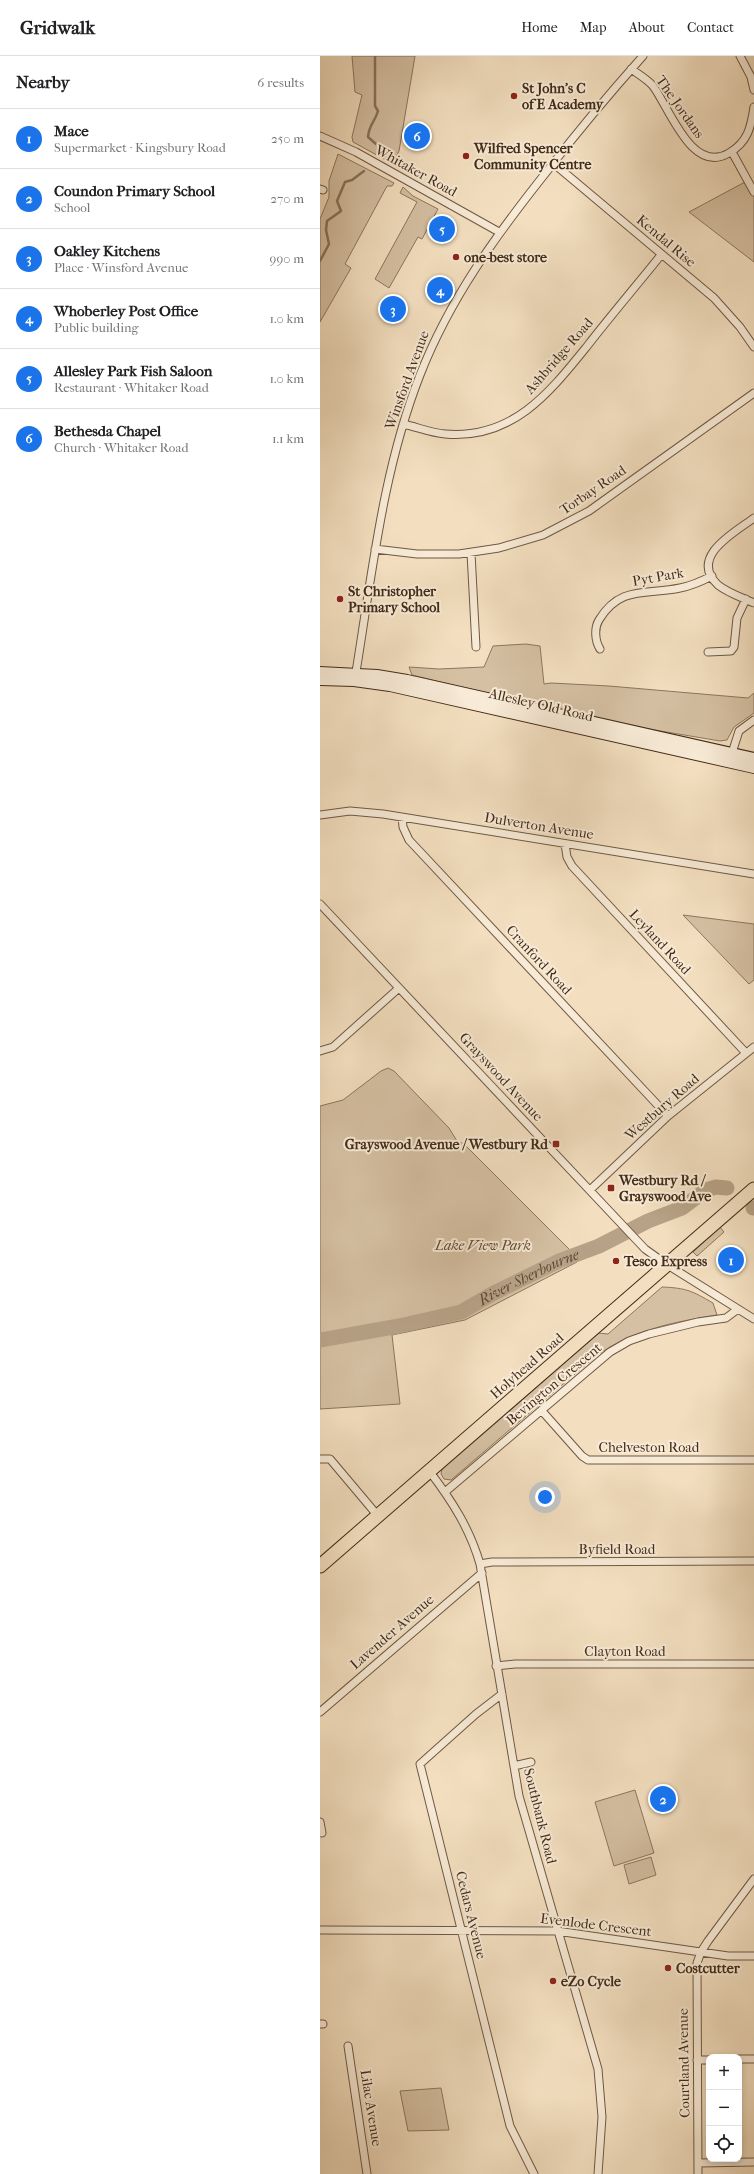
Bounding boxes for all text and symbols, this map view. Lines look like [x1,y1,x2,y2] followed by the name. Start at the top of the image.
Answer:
[20,17,95,39] text: Gridwalk
[521,19,558,36] text: Home
[580,19,607,36] text: Map
[629,19,665,36] text: About
[687,19,734,36] text: Contact
[16,72,70,92] text: Nearby
[652,72,708,142] street label: The Jordans
[257,75,304,90] text: 6 results
[522,80,605,113] place label: St John's C of E Academy
[509,91,519,101] marker: St John's C of E Academy
[404,121,430,151] pin: 6
[54,122,89,140] text: Mace
[27,131,31,146] text: 1
[271,131,304,146] text: 250 m
[54,140,226,155] text: Supermarket · Kingsbury Road
[473,140,591,173] place label: Wilfred Spencer Community Centre
[371,141,460,201] street label: Whitaker Road
[461,151,471,161] marker: Wilfred Spencer Community Centre
[54,182,215,200] text: Coundon Primary School
[26,191,32,206] text: 2
[270,191,304,206] text: 270 m
[54,200,90,215] text: School
[633,211,699,271] street label: Kendal Rise
[429,214,455,244] pin: 5
[54,242,160,260] text: Oakley Kitchens
[464,249,547,266] place label: one-best store
[26,251,32,266] text: 3
[270,251,304,266] text: 990 m
[451,252,461,262] marker: one-best store
[54,260,188,275] text: Place · Winsford Avenue
[427,275,453,305] pin: 4
[380,294,406,324] pin: 3
[54,302,198,320] text: Whoberley Post Office
[25,311,33,326] text: 4
[269,311,304,326] text: 1.0 km
[521,314,597,398] street label: Ashbridge Road
[54,320,139,335] text: Public building
[381,328,433,433] street label: Winsford Avenue
[54,362,212,380] text: Allesley Park Fish Saloon
[26,371,32,386] text: 5
[269,371,304,386] text: 1.0 km
[54,380,209,395] text: Restaurant · Whitaker Road
[54,422,161,440] text: Bethesda Chapel
[25,431,33,446] text: 6
[272,431,304,446] text: 1.1 km
[54,440,189,455] text: Church · Whitaker Road
[557,461,630,518] street label: Torbay Road
[631,564,686,590] street label: Pyt Park
[348,583,440,616] place label: St Christopher Primary School
[335,594,345,604] marker: St Christopher Primary School
[486,685,595,725] street label: Allesley Old Road
[483,809,595,843] street label: Dulverton Avenue
[626,906,695,978] street label: Leyland Road
[502,922,576,999] street label: Cranford Road
[456,1029,546,1125] street label: Grayswood Avenue
[621,1070,703,1144] street label: Westbury Road
[345,1136,549,1153] place label: Grayswood Avenue / Westbury Rd
[551,1139,561,1149] marker: Grayswood Avenue / Westbury Rd
[618,1172,711,1205] place label: Westbury Rd / Grayswood Ave
[606,1183,616,1193] marker: Westbury Rd / Grayswood Ave
[434,1237,531,1254] park label: Lake View Park
[474,1245,582,1310] water label: River Sherbourne
[718,1245,744,1275] pin: 1
[623,1253,708,1270] place label: Tesco Express
[611,1256,621,1266] marker: Tesco Express
[487,1329,568,1403] street label: Holyhead Road
[503,1339,605,1429] street label: Bevington Crescent
[599,1439,700,1456] street label: Chelveston Road
[535,1487,555,1507] your location
[579,1541,656,1558] street label: Byfield Road
[347,1591,437,1673] street label: Lavender Avenue
[584,1643,666,1660] street label: Clayton Road
[520,1766,560,1866] street label: Southbank Road
[650,1784,676,1814] pin: 2
[452,1869,490,1961] street label: Cedars Avenue
[539,1910,653,1940] street label: Evenlode Crescent
[676,1960,741,1977] place label: Costcutter
[663,1963,673,1973] marker: Costcutter
[561,1973,621,1990] place label: eZo Cycle
[548,1976,558,1986] marker: eZo Cycle
[675,2008,693,2118] street label: Courtland Avenue
[706,2054,742,2162] map controls
[706,2054,742,2090] button: +
[357,2069,385,2148] street label: Lilac Avenue
[706,2090,742,2126] button: −
[706,2126,742,2162] button: locate

